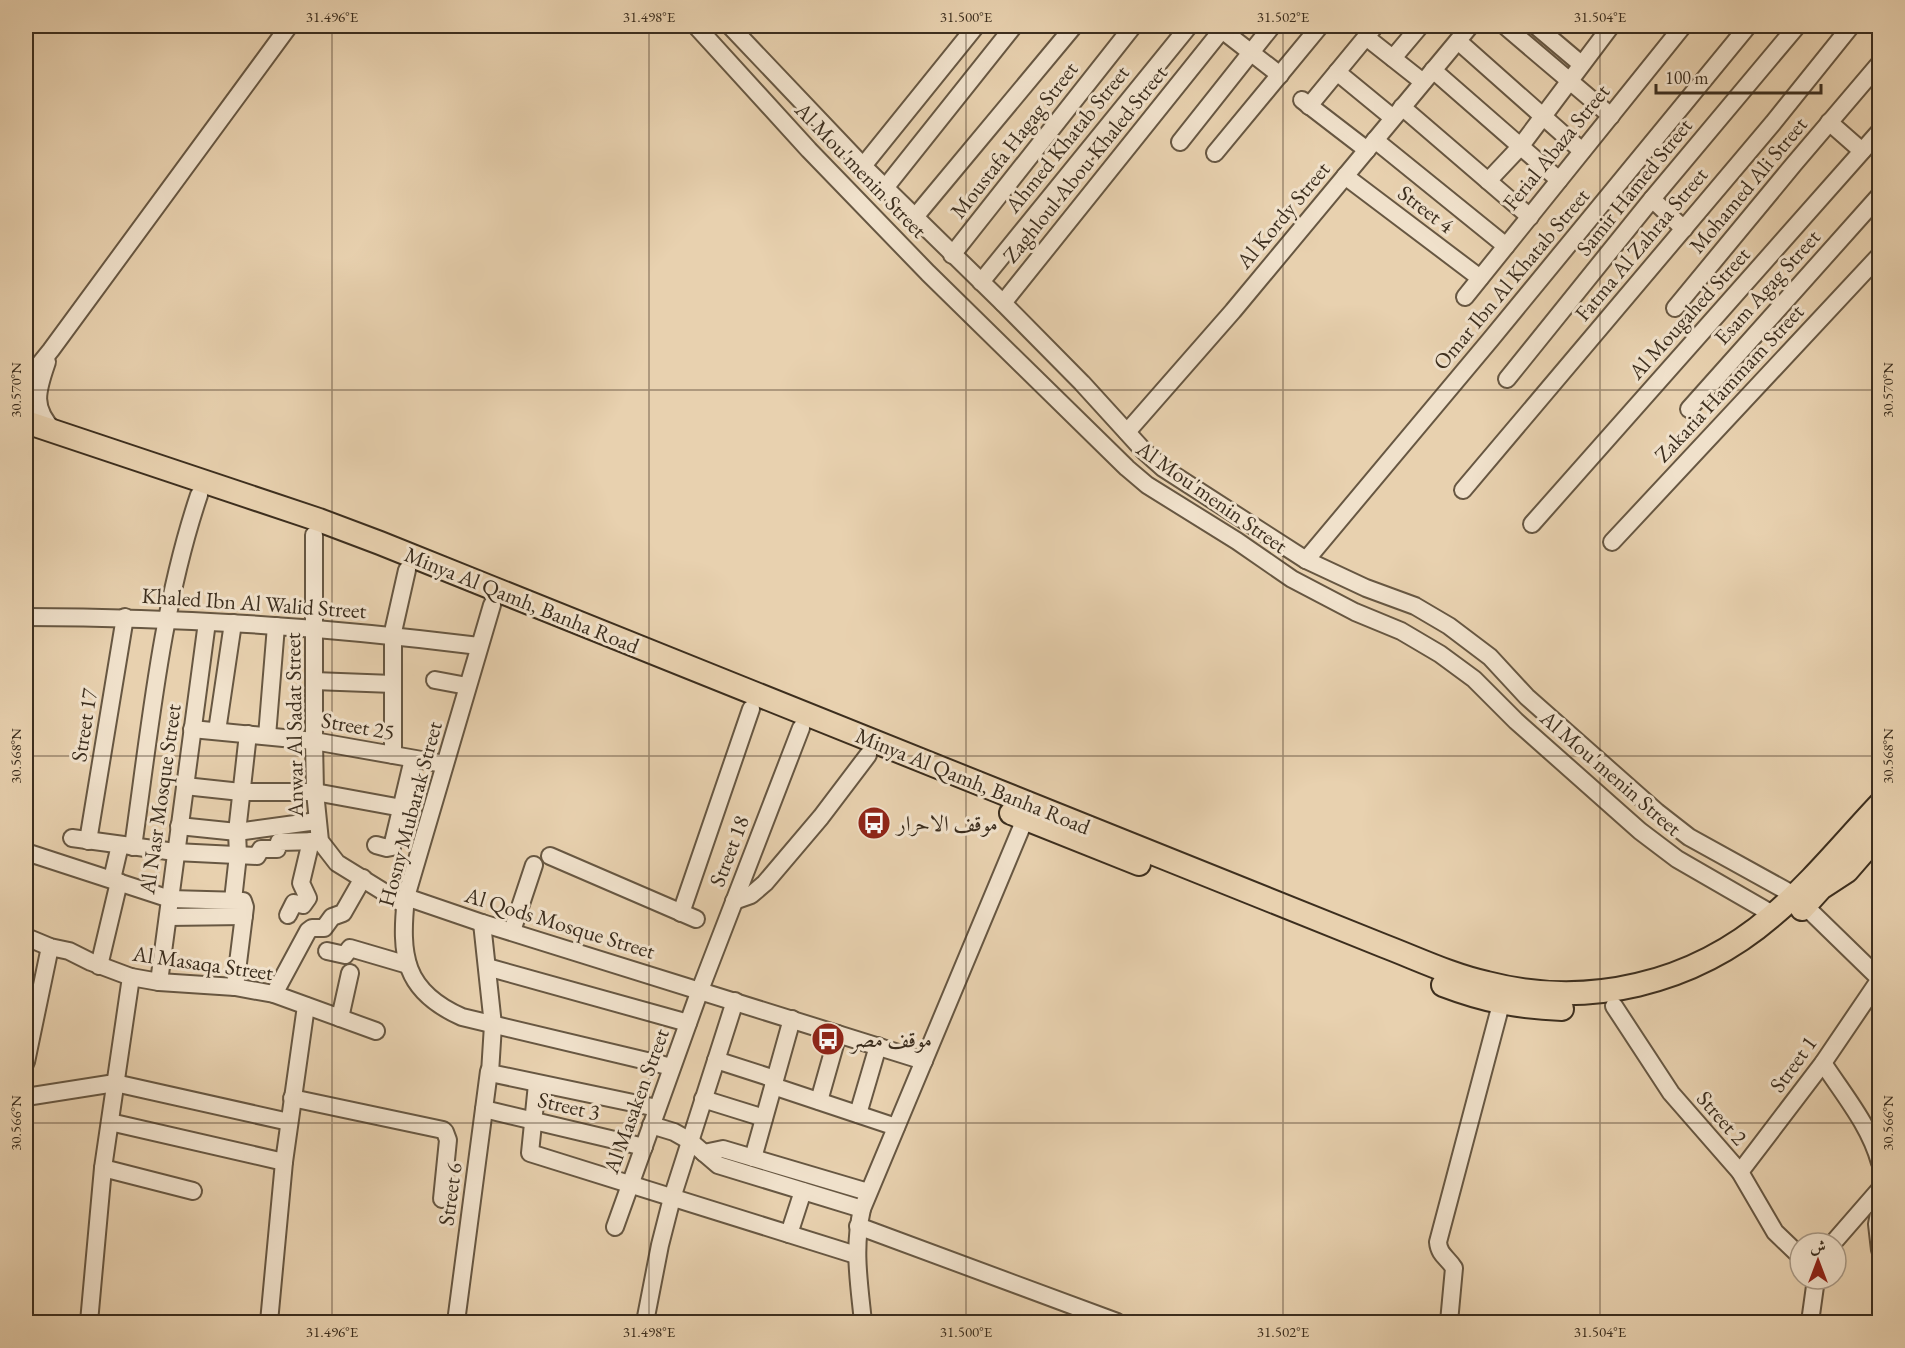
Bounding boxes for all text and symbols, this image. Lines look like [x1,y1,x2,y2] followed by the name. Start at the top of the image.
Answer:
[306,7,359,26] text: 31.496°E
[623,7,676,26] text: 31.498°E
[940,7,993,26] text: 31.500°E
[1257,7,1310,26] text: 31.502°E
[1574,7,1627,26] text: 31.504°E
[944,56,1084,224] street label: Moustafa Hagag Street
[1656,57,1821,95] scale bar
[996,59,1174,269] street label: Zaghloul Abou Khaled Street
[998,59,1136,220] street label: Ahmed Khatab Street
[1665,66,1709,89] text: 100 m
[1496,78,1616,216] street label: Ferial Abaza Street
[788,95,933,244] street label: Al Mou'menin Street
[1682,111,1814,259] street label: Mohamed Ali Street
[1569,112,1699,262] street label: Samir Hamed Street
[1229,155,1336,276] street label: Al Kordy Street
[1568,161,1714,327] street label: Fatma Al Zahraa Street
[1392,178,1460,240] street label: Street 4
[1426,182,1596,376] street label: Omar Ibn Al Khatab Street
[1707,223,1827,351] street label: Esam Agag Street
[1621,241,1756,386] street label: Al Mougahed Street
[1648,298,1810,468] street label: Zakaria Hammam Street
[6,362,25,418] text: 30.570°N
[1878,362,1897,418] text: 30.570°N
[1130,433,1293,560] street label: Al Mou'menin Street
[400,540,644,661] street label: Minya Al Qamh, Banha Road
[141,581,367,625] street label: Khaled Ibn Al Walid Street
[278,632,310,819] street label: Anwar Al Sadat Street
[64,686,104,764] street label: Street 17
[132,702,188,897] street label: Al Nasr Mosque Street
[1533,703,1688,842] street label: Al Mou'menin Street
[319,705,397,747] street label: Street 25
[371,718,449,910] street label: Hosny Mubarak Street
[851,721,1095,842] street label: Minya Al Qamh, Banha Road
[6,728,25,784] text: 30.568°N
[1878,728,1897,784] text: 30.568°N
[856,805,892,841] bus stop icon: موقف الاحرار
[895,809,998,838] place label: موقف الاحرار
[702,811,756,891] street label: Street 18
[461,880,659,966] street label: Al Qods Mosque Street
[130,939,275,987] street label: Al Masaqa Street
[810,1021,846,1057] bus stop icon: موقف مصر
[596,1024,676,1178] street label: Al Masaken Street
[849,1025,932,1054] place label: موقف مصر
[1763,1030,1823,1098] street label: Street 1
[535,1085,603,1127] street label: Street 3
[1690,1085,1754,1152] street label: Street 2
[6,1095,25,1151] text: 30.566°N
[1878,1095,1897,1151] text: 30.566°N
[431,1160,469,1227] street label: Street 6
[1788,1231,1848,1291] north arrow
[1810,1236,1826,1257] text: ش
[306,1322,359,1341] text: 31.496°E
[623,1322,676,1341] text: 31.498°E
[940,1322,993,1341] text: 31.500°E
[1257,1322,1310,1341] text: 31.502°E
[1574,1322,1627,1341] text: 31.504°E

